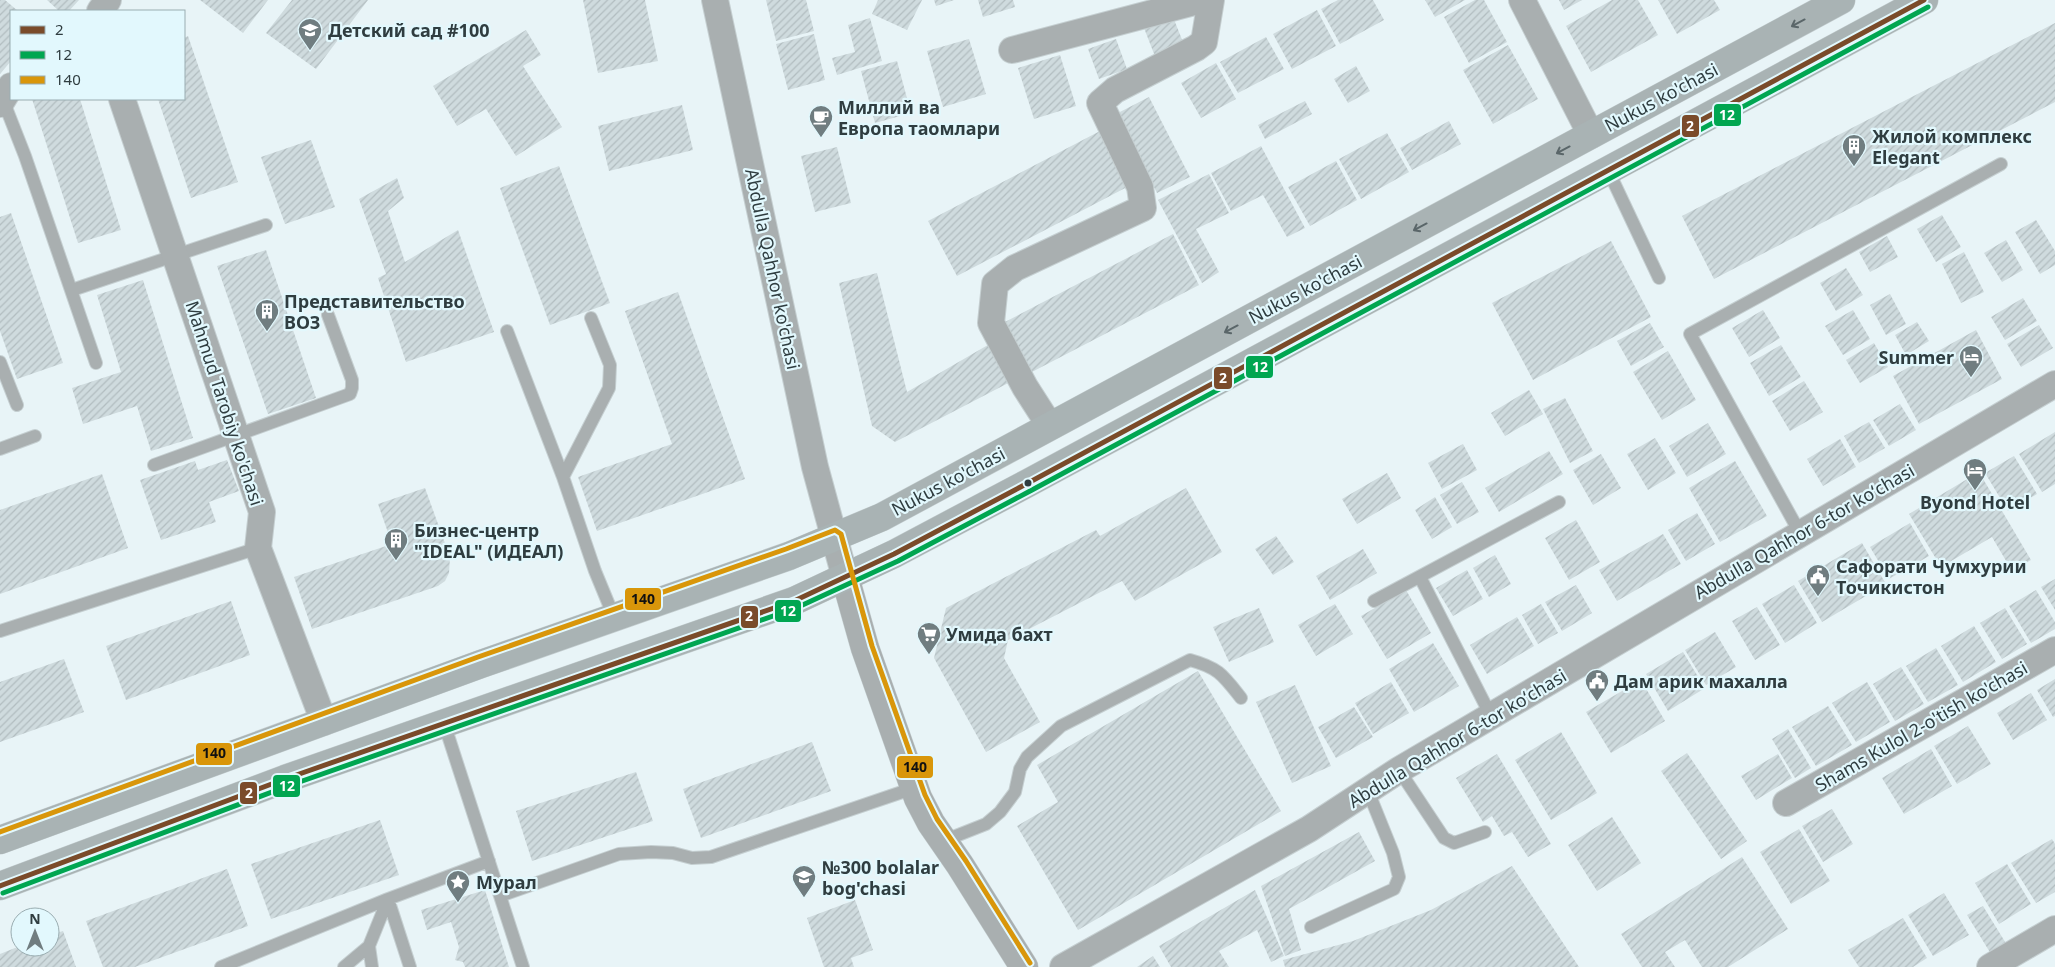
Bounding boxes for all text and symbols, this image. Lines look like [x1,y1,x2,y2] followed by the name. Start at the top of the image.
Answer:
[10,10,185,100] legend
[297,17,323,51] school or university icon: Детский сад #100
[328,18,490,42] place label: Детский сад #100
[1791,18,1806,28] one-way arrow
[55,19,64,39] text: 2
[55,44,72,64] text: 12
[1600,57,1722,137] street label: Nukus ko'chasi
[55,69,81,89] text: 140
[838,95,1000,140] place label: Миллий ва Европа таомлари
[1713,103,1742,127] line badge: 12
[808,104,834,138] cafe icon: Миллий ва Европа таомлари
[1719,105,1735,124] text: 12
[1681,114,1700,138] line badge: 2
[1686,116,1694,135] text: 2
[1872,124,2032,169] place label: Жилой комплекс Elegant
[1841,133,1867,167] building icon: Жилой комплекс Elegant
[1556,146,1571,155] one-way arrow
[740,166,806,372] street label: Abdulla Qahhor ko'chasi
[1413,223,1428,232] one-way arrow
[1244,249,1366,329] street label: Nukus ko'chasi
[284,289,465,334] place label: Представительство ВОЗ
[181,298,269,508] street label: Mahmud Tarobiy ko'chasi
[254,298,280,332] building icon: Представительство ВОЗ
[1223,324,1238,334] one-way arrow
[1958,344,1984,378] hotel icon: Summer
[1878,345,1954,369] place label: Summer
[1245,355,1274,379] line badge: 12
[1252,357,1268,376] text: 12
[1213,366,1233,390] line badge: 2
[1219,368,1227,387] text: 2
[887,441,1009,521] street label: Nukus ko'chasi
[1962,457,1988,491] hotel icon: Byond Hotel
[1689,458,1919,604] street label: Abdulla Qahhor 6-tor koʻchasi
[1023,478,1033,488] unlabelled marker
[1920,490,2030,514] place label: Byond Hotel
[414,518,563,563] place label: Бизнес-центр "IDEAL" (ИДЕАЛ)
[383,527,409,561] building icon: Бизнес-центр "IDEAL" (ИДЕАЛ)
[1836,554,2027,599] place label: Сафорати Чумхурии Точикистон
[1805,563,1831,597] public building icon: Сафорати Чумхурии Точикистон
[624,587,662,611] line badge: 140
[631,589,655,608] text: 140
[774,599,802,623] line badge: 12
[780,601,796,620] text: 12
[740,605,759,629] line badge: 2
[745,606,753,625] text: 2
[916,621,942,655] supermarket icon: Умида бахт
[946,622,1053,646] place label: Умида бахт
[1811,655,2031,797] street label: Shams Kulol 2-o'tish ko'chasi
[1343,663,1571,813] street label: Abdulla Qahhor 6-tor koʻchasi
[1584,668,1610,702] public building icon: Дам арик махалла
[1614,669,1788,693] place label: Дам арик махалла
[195,742,233,766] line badge: 140
[202,743,226,762] text: 140
[896,755,934,779] line badge: 140
[903,757,927,776] text: 140
[272,774,301,798] line badge: 12
[279,776,295,795] text: 12
[239,781,258,805] line badge: 2
[245,783,253,802] text: 2
[822,855,939,900] place label: №300 bolalar bog'chasi
[791,864,817,898] school or university icon: №300 bolalar bog'chasi
[445,869,471,903] place icon: Мурал
[476,870,537,894] place label: Мурал
[10,907,60,957] north arrow
[29,909,41,928] text: N

